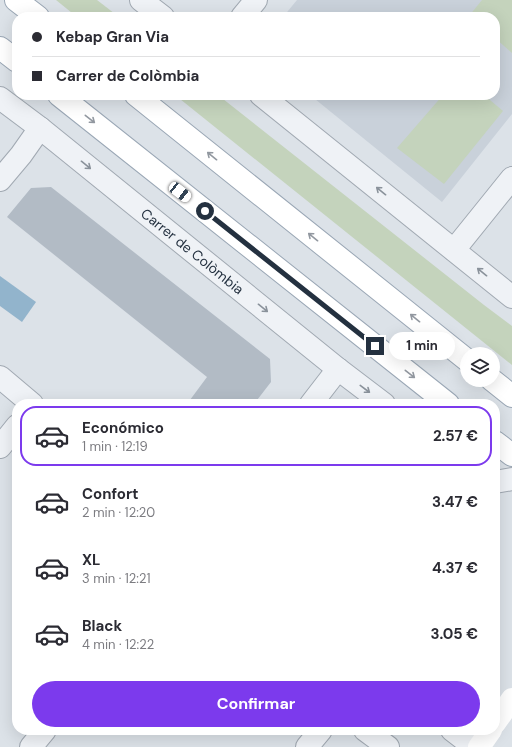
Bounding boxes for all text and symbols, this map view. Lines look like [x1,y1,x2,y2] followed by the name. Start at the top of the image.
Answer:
[56,27,169,47] text: Kebap Gran Via
[56,66,199,86] text: Carrer de Colòmbia
[84,115,95,124] one-way arrow
[206,151,217,160] one-way arrow
[80,160,91,169] one-way arrow
[167,180,193,204] car
[375,186,386,195] one-way arrow
[196,202,214,220] route start
[137,204,248,298] street label: Carrer de Colòmbia
[308,232,319,241] one-way arrow
[476,268,487,277] one-way arrow
[258,304,269,313] one-way arrow
[409,314,420,322] one-way arrow
[389,332,455,360] callout: 1 min
[366,337,384,355] route end
[406,337,438,354] text: 1 min
[460,347,500,387] map controls
[460,347,500,387] button: layers
[405,370,416,379] one-way arrow
[359,385,370,393] one-way arrow
[34,418,70,454] icon: car
[82,418,164,438] text: Económico
[433,426,478,446] text: 2.57 €
[82,438,148,455] text: 1 min · 12:19
[34,484,70,520] icon: car
[82,484,139,504] text: Confort
[432,492,478,512] text: 3.47 €
[82,504,155,521] text: 2 min · 12:20
[34,550,70,586] icon: car
[82,550,100,570] text: XL
[432,558,478,578] text: 4.37 €
[82,570,151,587] text: 3 min · 12:21
[34,616,70,652] icon: car
[82,616,122,636] text: Black
[431,624,478,644] text: 3.05 €
[82,636,154,653] text: 4 min · 12:22
[32,681,480,727] button: Confirmar

